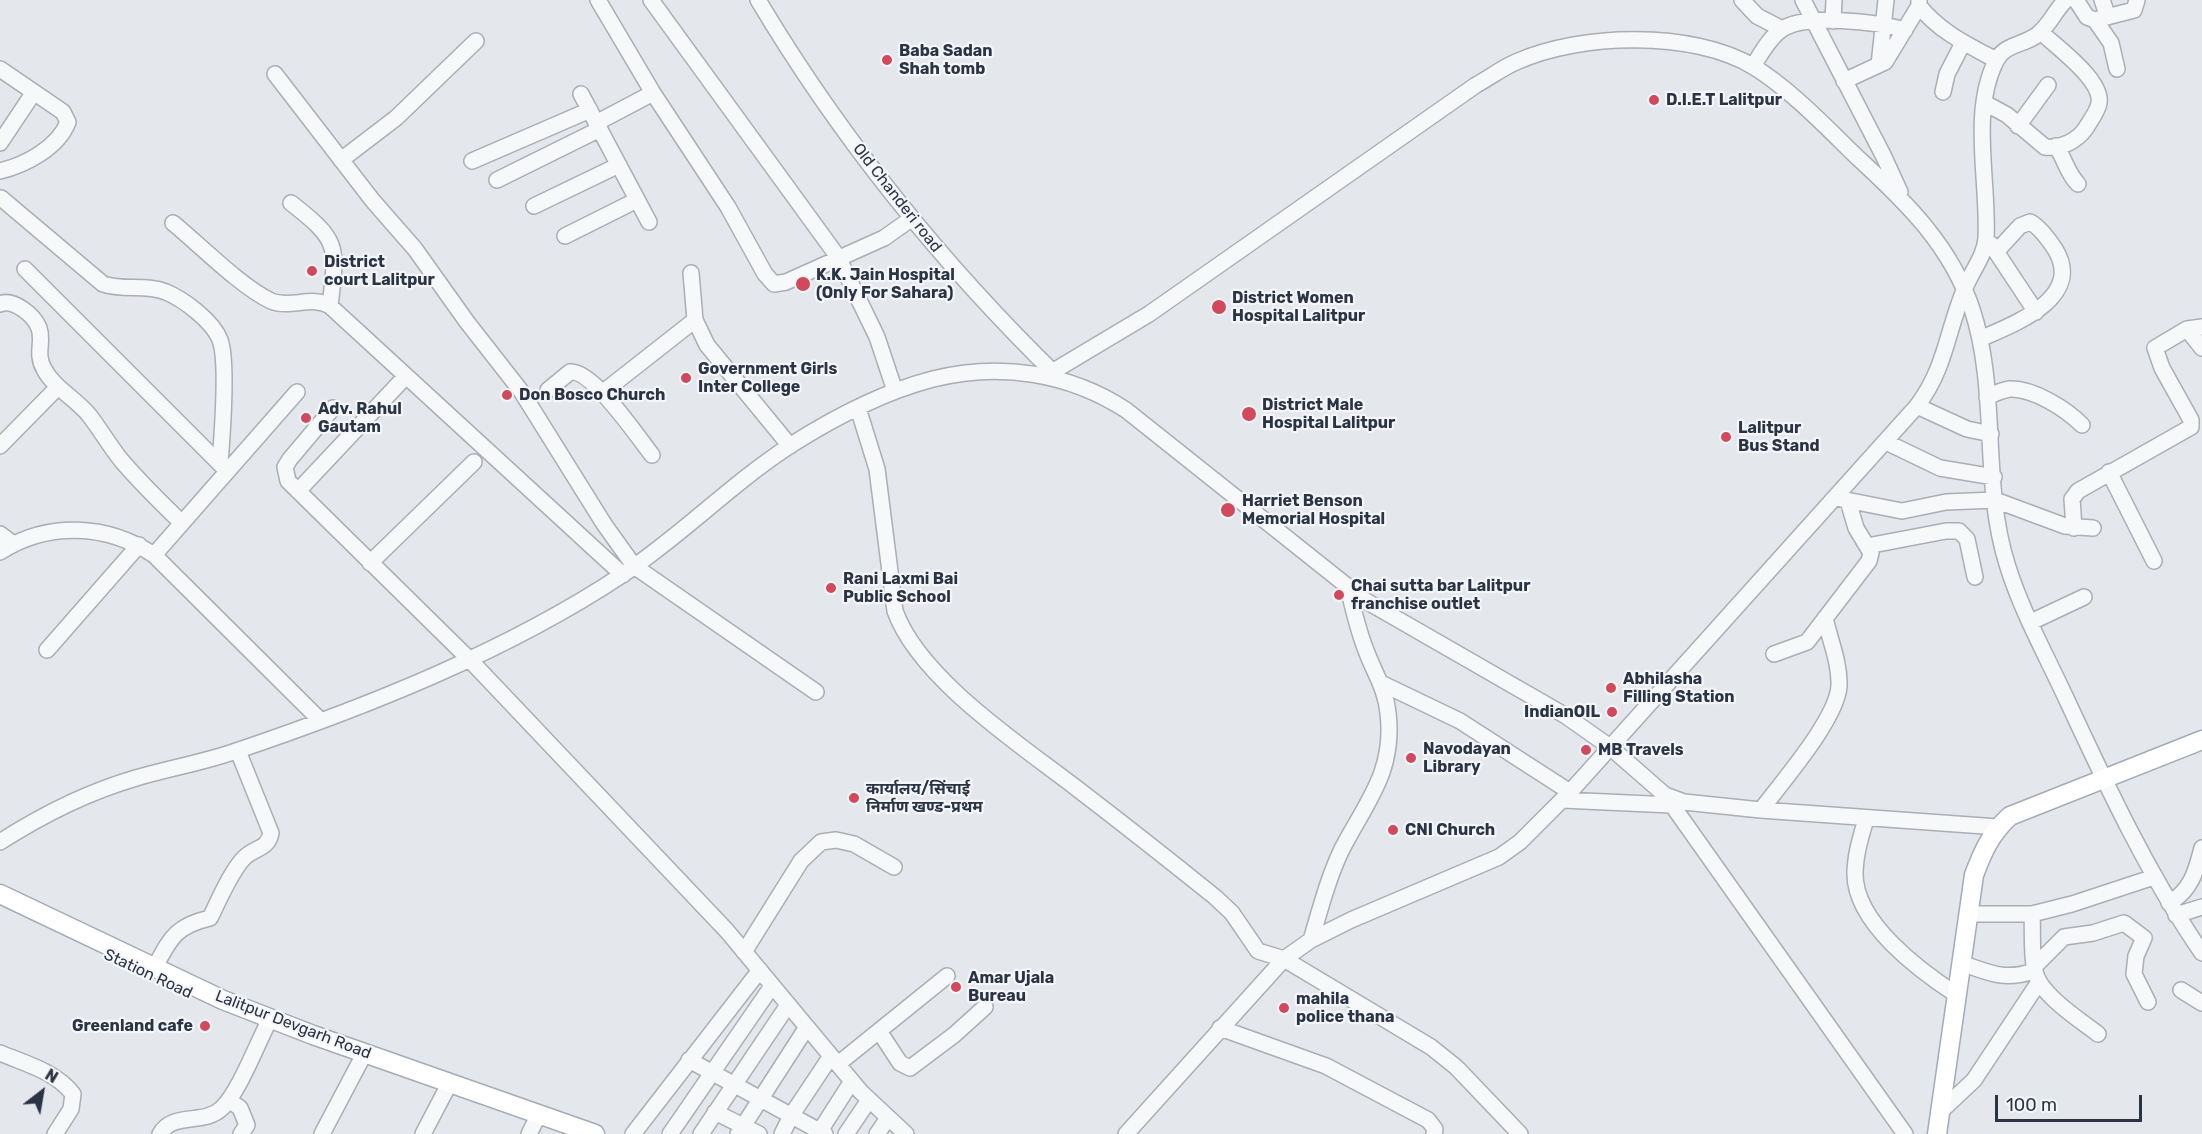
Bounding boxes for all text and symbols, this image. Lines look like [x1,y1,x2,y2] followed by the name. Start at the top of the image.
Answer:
[899,41,993,79] place label: Baba Sadan Shah tomb
[880,53,894,67] marker: Baba Sadan Shah tomb
[1666,90,1782,110] place label: D.I.E.T Lalitpur
[1647,93,1661,107] marker: D.I.E.T Lalitpur
[849,140,945,256] street label: Old Chanderi road
[324,252,435,290] place label: District court Lalitpur
[305,264,319,278] marker: District court Lalitpur
[816,265,955,303] place label: K.K. Jain Hospital (Only For Sahara)
[794,275,812,293] marker: K.K. Jain Hospital (Only For Sahara)
[1232,288,1365,326] place label: District Women Hospital Lalitpur
[1210,298,1228,316] marker: District Women Hospital Lalitpur
[698,359,837,397] place label: Government Girls Inter College
[679,371,693,385] marker: Government Girls Inter College
[519,385,665,405] place label: Don Bosco Church
[500,388,514,402] marker: Don Bosco Church
[1262,395,1395,433] place label: District Male Hospital Lalitpur
[318,399,402,437] place label: Adv. Rahul Gautam
[1240,405,1258,423] marker: District Male Hospital Lalitpur
[299,411,313,425] marker: Adv. Rahul Gautam
[1738,418,1820,456] place label: Lalitpur Bus Stand
[1719,430,1733,444] marker: Lalitpur Bus Stand
[1242,491,1385,529] place label: Harriet Benson Memorial Hospital
[1219,501,1237,519] marker: Harriet Benson Memorial Hospital
[843,569,958,607] place label: Rani Laxmi Bai Public School
[1351,576,1530,614] place label: Chai sutta bar Lalitpur franchise outlet
[824,581,838,595] marker: Rani Laxmi Bai Public School
[1332,588,1346,602] marker: Chai sutta bar Lalitpur franchise outlet
[1623,669,1735,707] place label: Abhilasha Filling Station
[1604,681,1618,695] marker: Abhilasha Filling Station
[1524,702,1600,722] place label: IndianOIL
[1605,705,1619,719] marker: IndianOIL
[1423,739,1511,777] place label: Navodayan Library
[1598,740,1684,760] place label: MB Travels
[1579,743,1593,757] marker: MB Travels
[1404,751,1418,765] marker: Navodayan Library
[866,779,983,817] place label: कार्यालय/सिंचाई निर्माण खण्ड-प्रथम
[847,791,861,805] marker: कार्यालय/सिंचाई निर्माण खण्ड-प्रथम
[1405,820,1495,840] place label: CNI Church
[1386,823,1400,837] marker: CNI Church
[101,945,195,1003] street label: Station Road
[968,968,1054,1006] place label: Amar Ujala Bureau
[949,980,963,994] marker: Amar Ujala Bureau
[212,986,374,1064] street label: Lalitpur Devgarh Road
[1296,989,1394,1027] place label: mahila police thana
[1277,1001,1291,1015] marker: mahila police thana
[72,1016,193,1036] place label: Greenland cafe
[198,1019,212,1033] marker: Greenland cafe
[12,1062,72,1122] north arrow
[42,1065,61,1087] text: N
[1998,1083,2145,1121] scale bar
[2006,1094,2057,1116] text: 100 m

